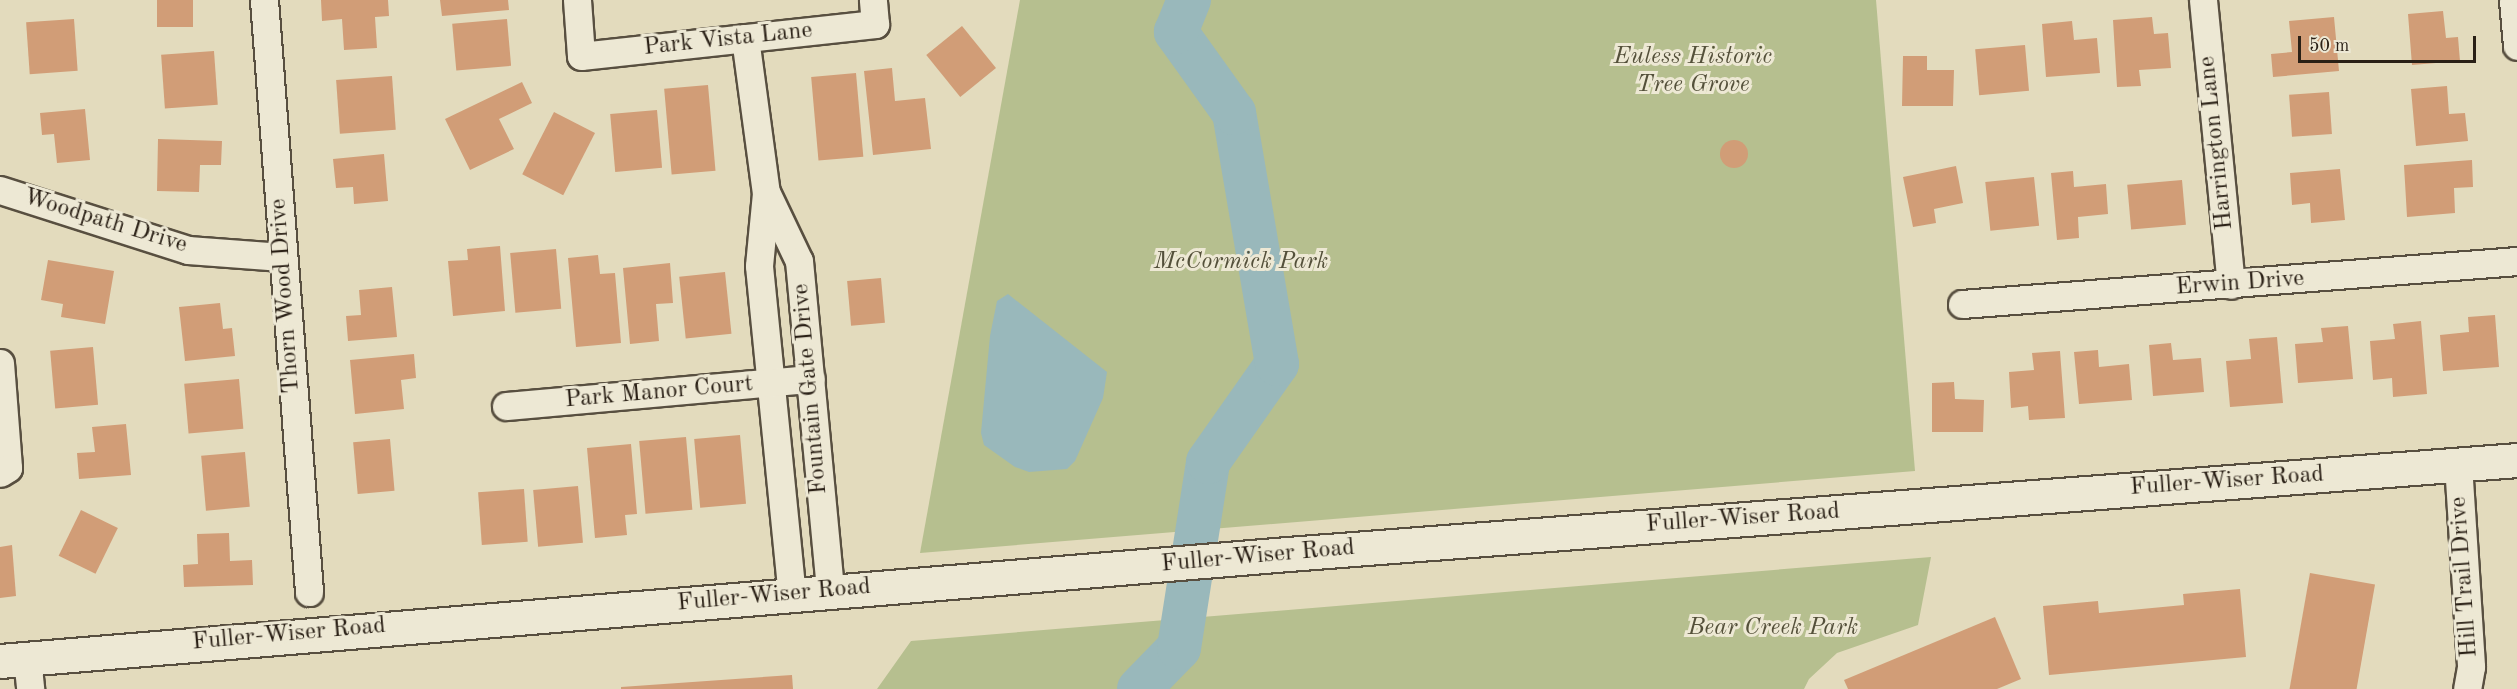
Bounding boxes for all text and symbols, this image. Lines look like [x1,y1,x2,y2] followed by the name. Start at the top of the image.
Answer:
[642,17,814,63] street label: Park Vista Lane
[2301,24,2480,62] scale bar
[2309,37,2349,55] text: 50 m
[1614,44,1772,100] park label: Euless Historic Tree Grove
[2194,55,2240,231] street label: Harrington Lane
[20,183,190,261] street label: Woodpath Drive
[265,197,307,395] street label: Thorn Wood Drive
[1154,249,1328,277] park label: McCormick Park
[2175,265,2305,303] street label: Erwin Drive
[787,282,835,496] street label: Fountain Gate Drive
[564,370,754,416] street label: Park Manor Court
[2129,461,2325,503] street label: Fuller-Wiser Road
[2445,496,2485,658] street label: Hill Trail Drive
[1645,498,1841,540] street label: Fuller-Wiser Road
[1160,534,1356,580] street label: Fuller-Wiser Road
[676,573,872,619] street label: Fuller-Wiser Road
[191,612,387,658] street label: Fuller-Wiser Road
[1688,615,1858,643] park label: Bear Creek Park

